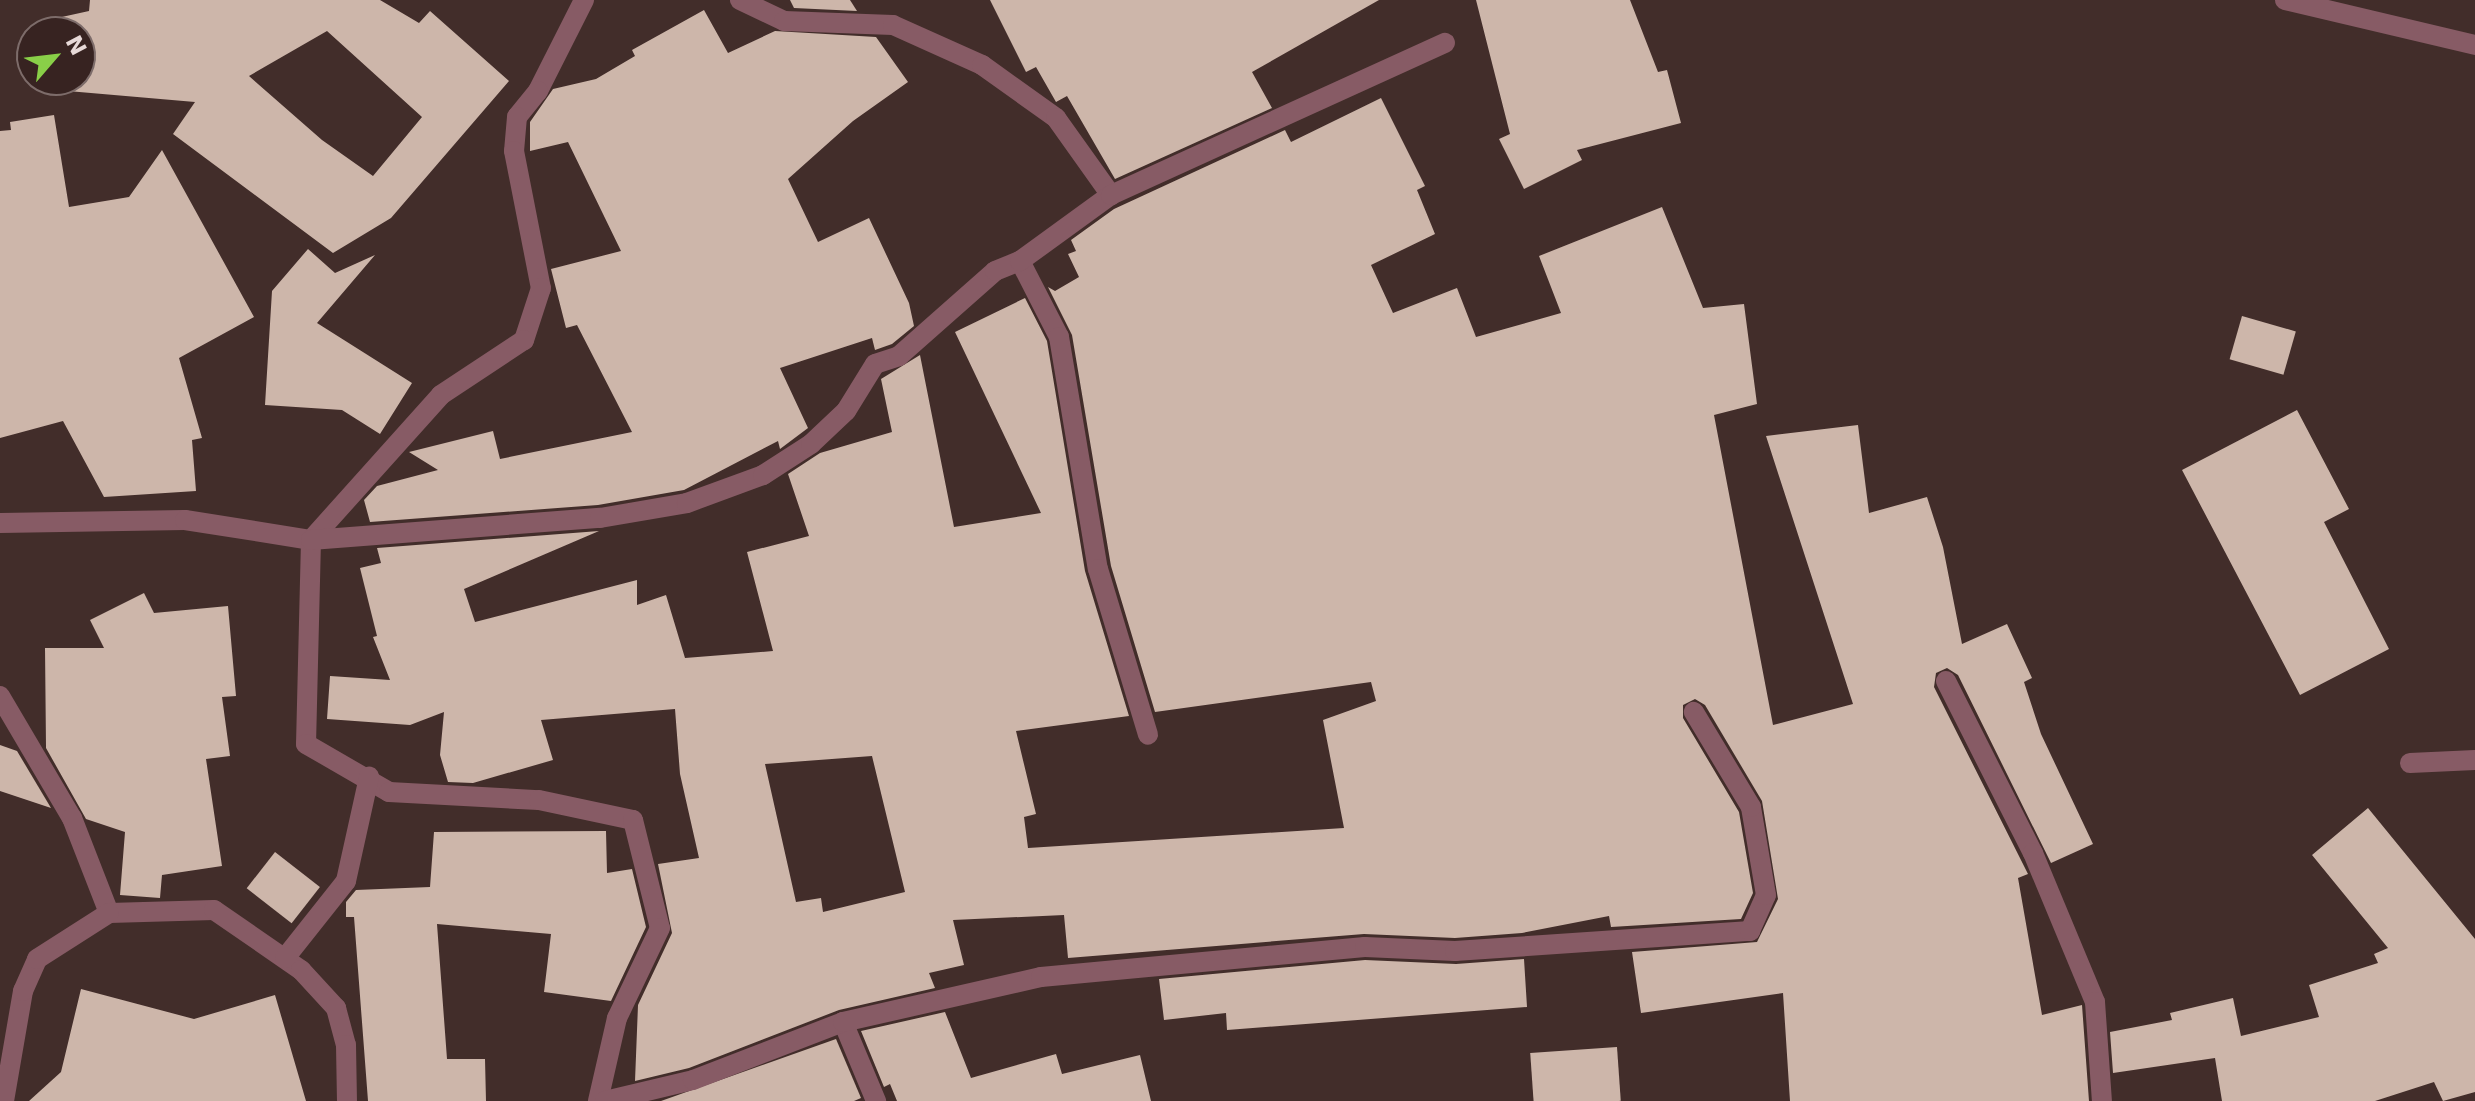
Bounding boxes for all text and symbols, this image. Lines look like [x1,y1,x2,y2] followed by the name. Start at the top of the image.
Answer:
[16,16,96,96] north arrow
[61,31,91,59] text: N

